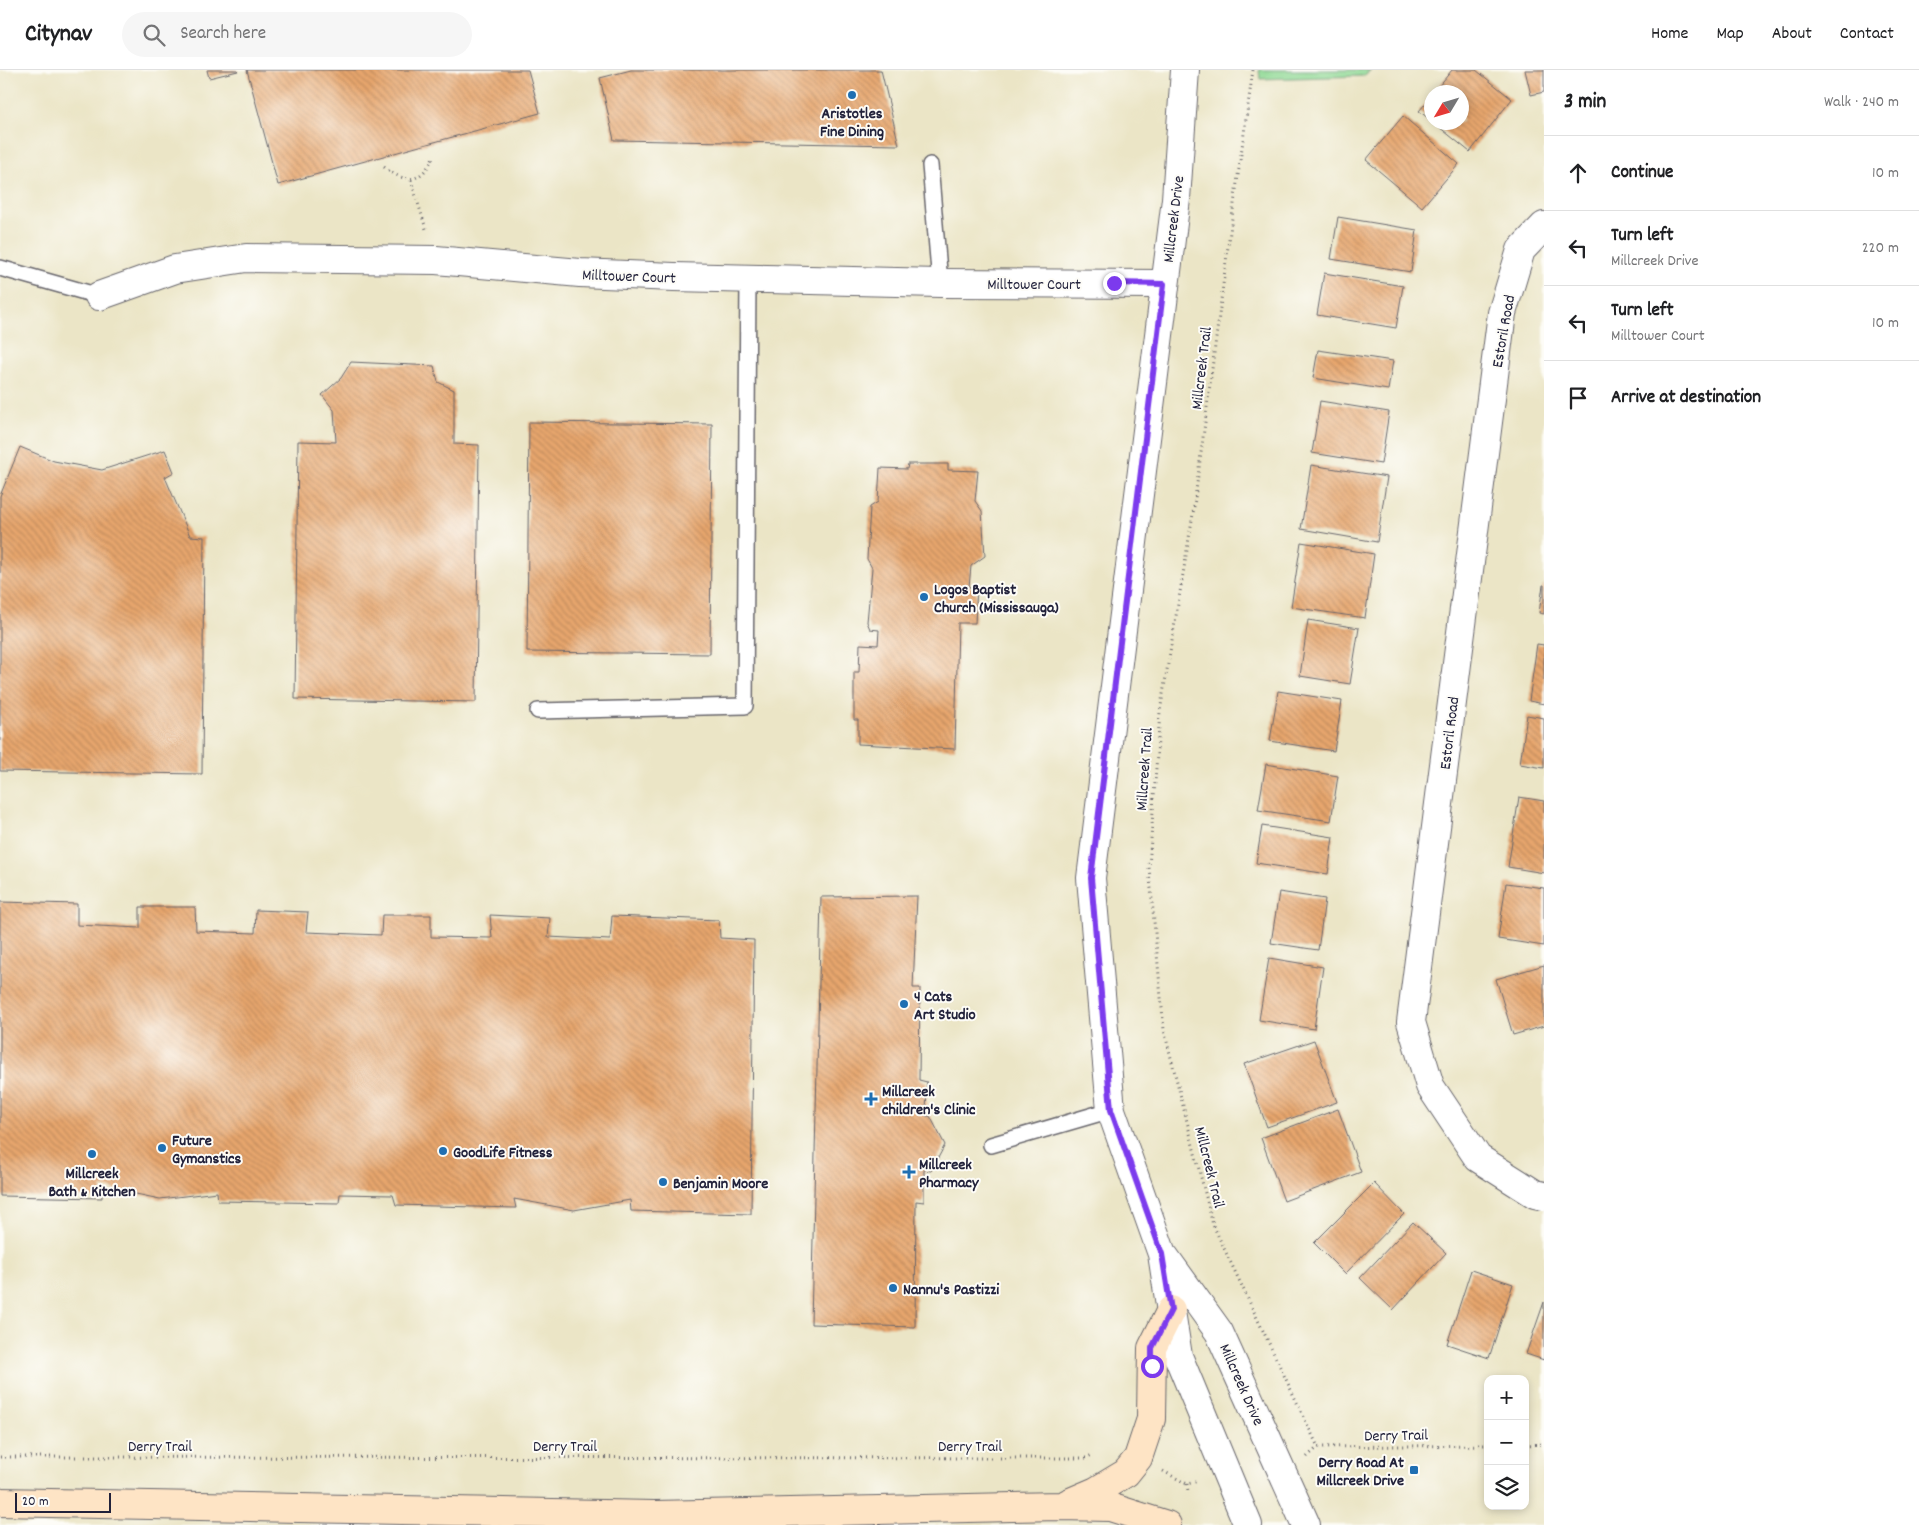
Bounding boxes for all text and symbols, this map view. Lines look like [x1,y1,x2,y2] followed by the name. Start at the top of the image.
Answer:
[122,12,472,57] search box
[25,18,92,52] text: Citynav
[140,21,168,49] icon: search
[180,21,266,48] text: Search here
[1651,22,1688,47] text: Home
[1716,22,1744,47] text: Map
[1772,22,1812,47] text: About
[1840,22,1894,47] text: Contact
[1424,85,1469,130] north arrow
[1564,88,1606,118] text: 3 min
[846,89,858,101] marker: Aristotles Fine Dining
[1824,91,1899,114] text: Walk · 240 m
[820,103,884,144] place label: Aristotles Fine Dining
[1564,159,1592,187] icon: ahead
[1611,160,1673,187] text: Continue
[1872,162,1899,185] text: 10 m
[1158,175,1191,264] street label: Millcreek Drive
[1611,223,1674,250] text: Turn left
[1564,234,1592,262] icon: left
[1862,237,1899,260] text: 220 m
[1611,250,1698,273] text: Millcreek Drive
[582,264,676,291] street label: Milltower Court
[1103,272,1126,295] route end
[987,274,1081,297] street label: Milltower Court
[1487,293,1522,370] street label: Estoril Road
[1611,298,1674,325] text: Turn left
[1564,309,1592,337] icon: left
[1872,312,1899,335] text: 10 m
[1186,325,1219,411] street label: Millcreek Trail
[1611,325,1705,348] text: Milltower Court
[1564,384,1592,412] icon: arrive
[1611,385,1761,412] text: Arrive at destination
[934,579,1059,620] place label: Logos Baptist Church (Mississauga)
[918,591,930,603] marker: Logos Baptist Church (Mississauga)
[1435,696,1466,771] street label: Estoril Road
[1131,727,1160,811] street label: Millcreek Trail
[914,986,976,1027] place label: 4 Cats Art Studio
[898,998,910,1010] marker: 4 Cats Art Studio
[882,1081,976,1122] place label: Millcreek children's Clinic
[864,1092,878,1106] marker: Millcreek children's Clinic
[1187,1124,1230,1211] street label: Millcreek Trail
[172,1130,241,1171] place label: Future Gymanstics
[156,1142,168,1154] marker: Future Gymanstics
[453,1142,553,1165] place label: GoodLife Fitness
[437,1145,449,1157] marker: GoodLife Fitness
[86,1148,98,1160] marker: Millcreek Bath & Kitchen
[919,1154,980,1195] place label: Millcreek Pharmacy
[48,1163,136,1204] place label: Millcreek Bath & Kitchen
[903,1166,915,1178] marker: Millcreek Pharmacy
[673,1173,768,1196] place label: Benjamin Moore
[657,1176,669,1188] marker: Benjamin Moore
[903,1279,999,1302] place label: Nannu's Pastizzi
[887,1282,899,1294] marker: Nannu's Pastizzi
[1212,1340,1269,1430] street label: Millcreek Drive
[1141,1355,1164,1378] route start
[1484,1375,1529,1510] map controls
[1484,1375,1529,1420] button: +
[1484,1420,1529,1465] button: −
[1364,1424,1428,1449] street label: Derry Trail
[128,1436,192,1459] street label: Derry Trail
[533,1436,597,1459] street label: Derry Trail
[938,1436,1002,1459] street label: Derry Trail
[1317,1452,1404,1493] place label: Derry Road At Millcreek Drive
[1408,1464,1420,1476] marker: Derry Road At Millcreek Drive
[1484,1465,1529,1510] button: layers
[15,1490,111,1513] scale bar
[22,1492,49,1512] text: 20 m

